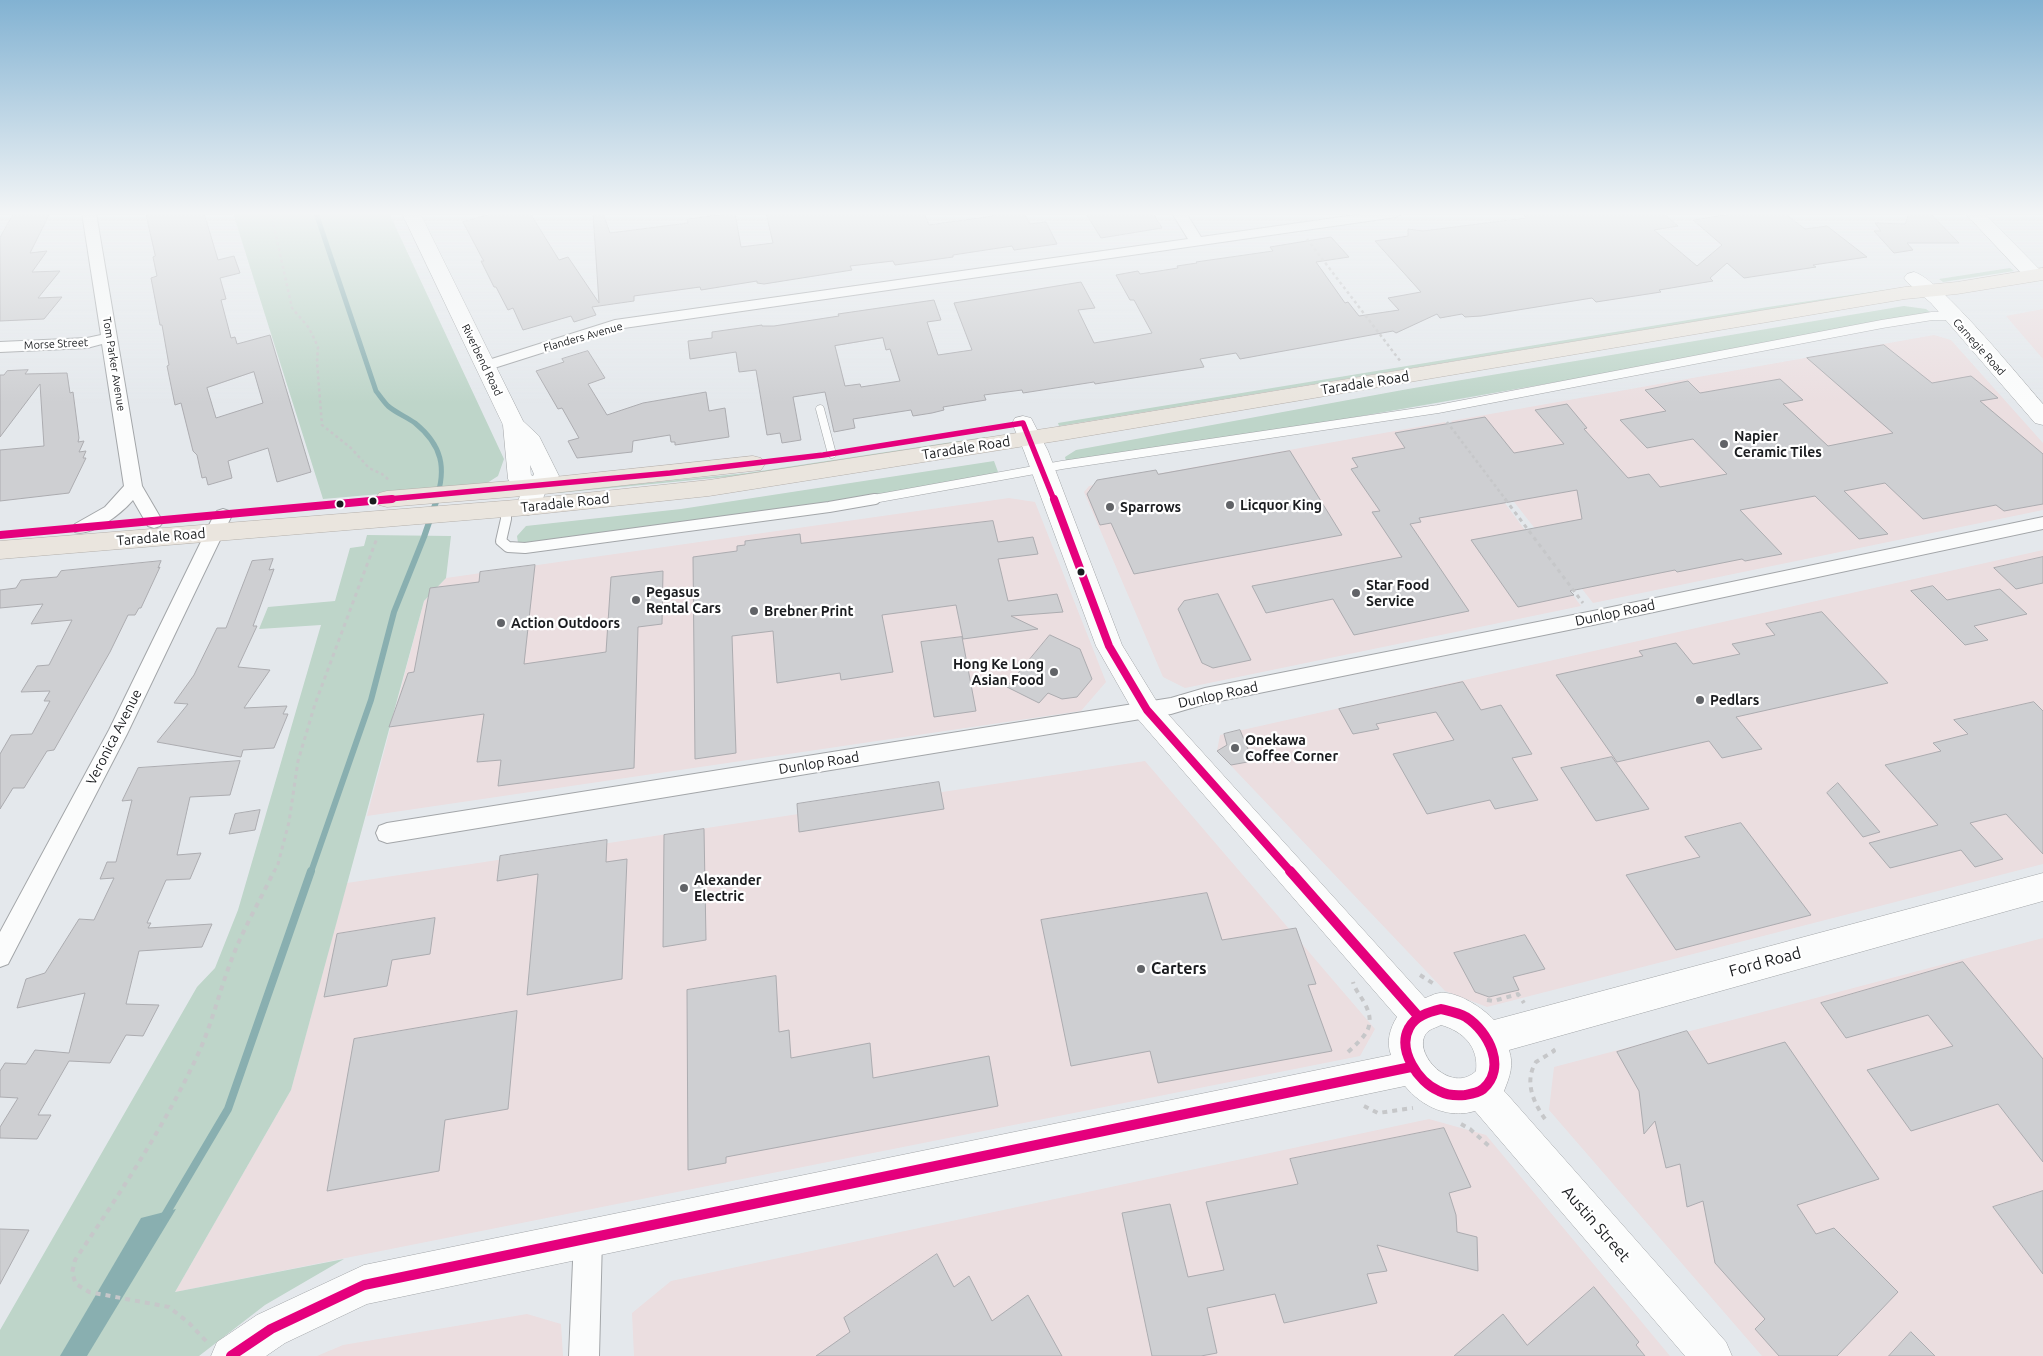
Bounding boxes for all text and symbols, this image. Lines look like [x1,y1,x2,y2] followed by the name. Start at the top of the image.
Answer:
[100,316,128,412] street label: Tom Parker Avenue
[1950,316,2008,378] street label: Carnegie Road
[542,319,624,355] street label: Flanders Avenue
[459,322,505,398] street label: Riverbend Road
[24,336,88,352] street label: Morse Street
[1320,368,1410,398] street label: Taradale Road
[1734,428,1822,461] place label: Napier Ceramic Tiles
[921,433,1011,463] street label: Taradale Road
[1718,438,1730,450] marker: Napier Ceramic Tiles
[520,490,610,516] street label: Taradale Road
[368,496,378,506] unlabelled marker
[1240,497,1322,513] place label: Licquor King
[335,499,345,509] unlabelled marker
[1120,499,1181,515] place label: Sparrows
[1224,499,1236,511] marker: Licquor King
[1104,501,1116,513] marker: Sparrows
[116,525,206,549] street label: Taradale Road
[1076,567,1086,577] unlabelled marker
[1366,577,1429,610] place label: Star Food Service
[646,584,721,616] place label: Pegasus Rental Cars
[1350,587,1362,599] marker: Star Food Service
[630,594,642,606] marker: Pegasus Rental Cars
[1573,596,1657,630] street label: Dunlop Road
[764,603,853,619] place label: Brebner Print
[748,605,760,617] marker: Brebner Print
[511,615,620,631] place label: Action Outdoors
[495,617,507,629] marker: Action Outdoors
[953,656,1044,689] place label: Hong Ke Long Asian Food
[1048,666,1060,678] marker: Hong Ke Long Asian Food
[1176,678,1260,712] street label: Dunlop Road
[83,686,145,788] street label: Veronica Avenue
[1710,692,1759,708] place label: Pedlars
[1694,694,1706,706] marker: Pedlars
[1245,732,1338,764] place label: Onekawa Coffee Corner
[1229,742,1241,754] marker: Onekawa Coffee Corner
[777,748,861,778] street label: Dunlop Road
[694,872,761,904] place label: Alexander Electric
[678,882,690,894] marker: Alexander Electric
[1727,943,1803,981] street label: Ford Road
[1151,959,1207,979] place label: Carters
[1135,963,1147,975] marker: Carters
[1558,1182,1634,1266] street label: Austin Street

